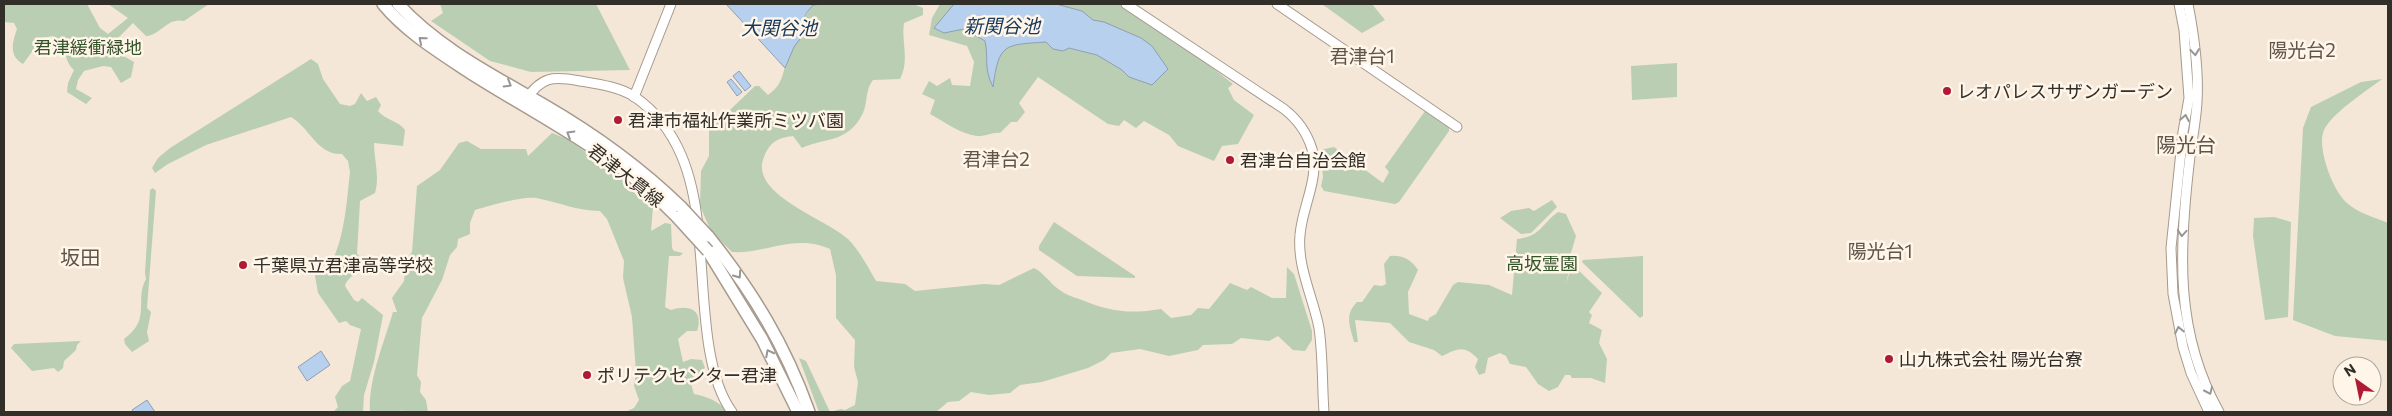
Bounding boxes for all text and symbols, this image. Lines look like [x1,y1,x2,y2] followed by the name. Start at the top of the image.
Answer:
[964,14,1042,37] water label: 新関谷池
[741,16,819,39] water label: 大関谷池
[34,36,142,58] park label: 君津緩衝緑地
[419,36,428,45] one-way arrow
[2268,38,2336,61] district label: 陽光台2
[1329,44,1395,67] district label: 君津台1
[2189,48,2200,56] one-way arrow
[502,77,511,87] one-way arrow
[1957,80,2173,102] place label: レオパレスサザンガーデン
[1941,85,1953,97] marker: レオパレスサザンガーデン
[628,109,844,131] place label: 君津市福祉作業所ミツバ園
[2179,113,2190,122] one-way arrow
[612,114,624,126] marker: 君津市福祉作業所ミツバ園
[567,130,576,140] one-way arrow
[2156,132,2216,156] district label: 陽光台
[584,139,668,211] street label: 君津大貫線
[962,147,1030,170] district label: 君津台2
[1240,149,1366,171] place label: 君津台自治会館
[1224,154,1236,166] marker: 君津台自治会館
[2176,229,2187,237] one-way arrow
[1847,239,1913,262] district label: 陽光台1
[60,245,100,269] district label: 坂田
[1506,252,1578,274] park label: 高坂霊園
[253,254,433,276] place label: 千葉県立君津高等学校
[237,259,249,271] marker: 千葉県立君津高等学校
[732,269,741,278] one-way arrow
[2175,325,2185,334] one-way arrow
[1899,348,2082,370] place label: 山九株式会社 陽光台寮
[765,349,775,358] one-way arrow
[1883,353,1895,365] marker: 山九株式会社 陽光台寮
[2332,356,2382,406] north arrow
[2341,360,2359,380] text: N
[597,364,777,386] place label: ポリテクセンター君津
[581,369,593,381] marker: ポリテクセンター君津
[2203,386,2214,395] one-way arrow

